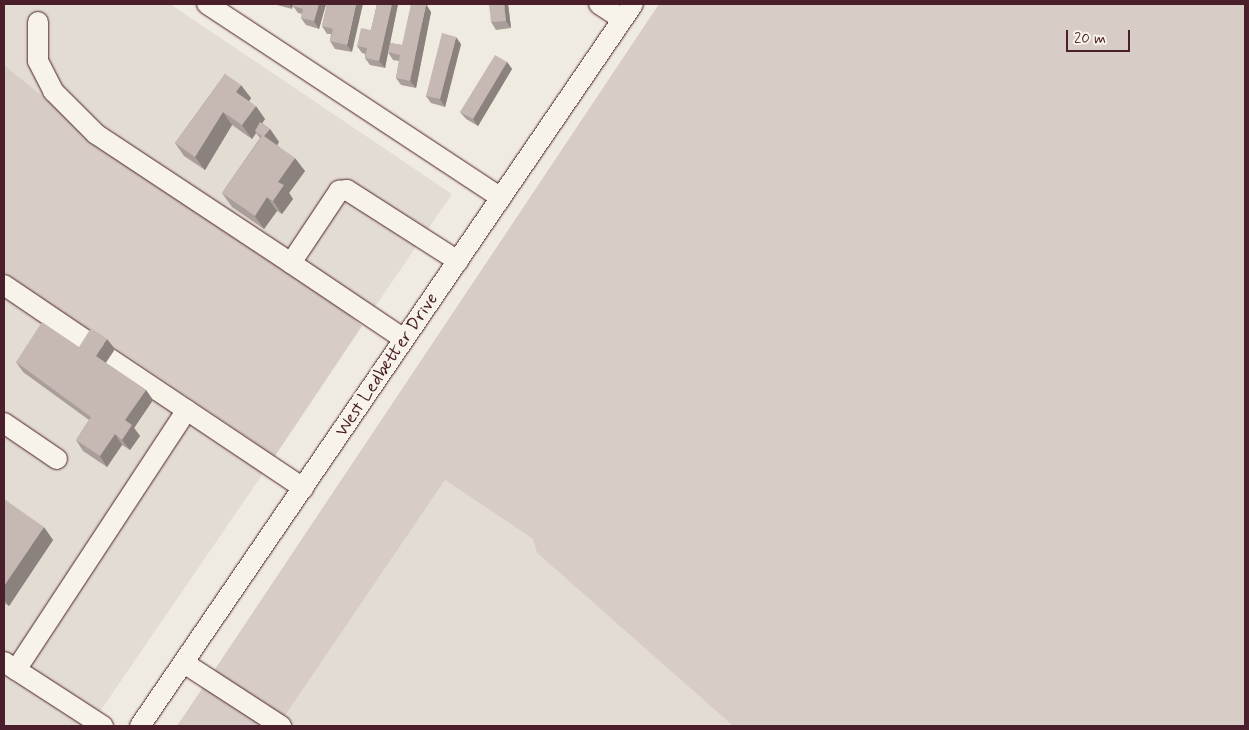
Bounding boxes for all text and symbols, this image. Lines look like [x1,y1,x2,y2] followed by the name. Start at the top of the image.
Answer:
[1069,20,1133,52] scale bar
[1074,29,1106,49] text: 20 m
[331,290,443,440] street label: West Ledbetter Drive

